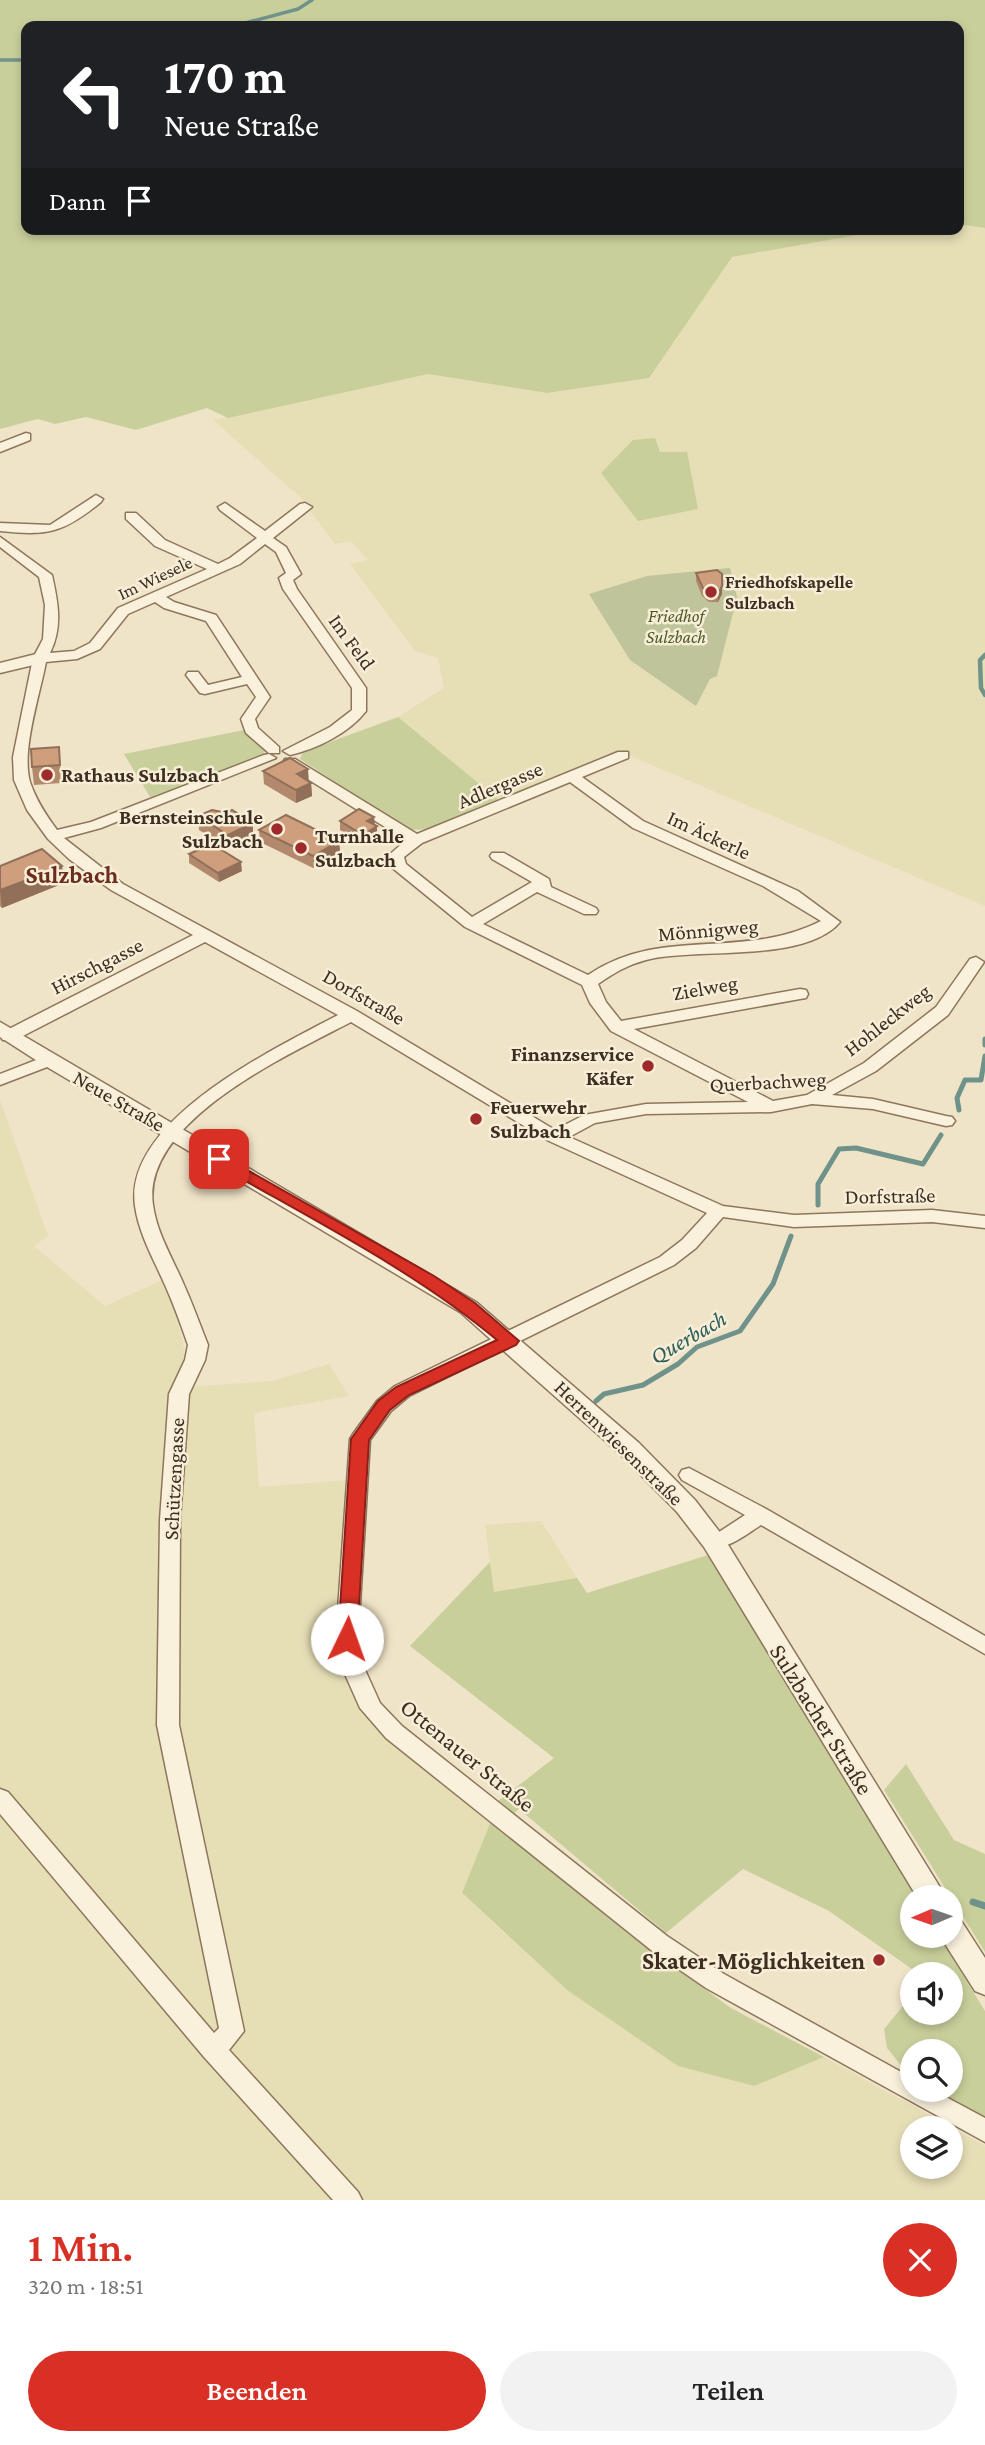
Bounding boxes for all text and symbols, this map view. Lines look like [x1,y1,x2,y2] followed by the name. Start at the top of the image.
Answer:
[49,49,140,140] icon: left
[164,49,286,104] text: 170 m
[164,107,319,143] text: Neue Straße
[120,182,158,220] icon: arrive
[49,187,106,216] text: Dann
[115,552,195,604] street label: Im Wiesele
[725,572,853,613] place label: Friedhofskapelle Sulzbach
[703,584,719,600] marker: Friedhofskapelle Sulzbach
[646,606,706,647] park label: Friedhof Sulzbach
[324,610,380,674] street label: Im Feld
[454,756,546,814] street label: Adlergasse
[61,763,219,787] place label: Rathaus Sulzbach
[39,767,55,783] marker: Rathaus Sulzbach
[119,805,263,853] place label: Bernsteinschule Sulzbach
[664,805,754,865] street label: Im Äckerle
[269,821,285,837] marker: Bernsteinschule Sulzbach
[315,824,404,872] place label: Turnhalle Sulzbach
[293,840,309,856] marker: Turnhalle Sulzbach
[26,861,119,888] district label: Sulzbach
[657,914,759,946] street label: Mönnigweg
[47,933,147,999] street label: Hirschgasse
[319,964,409,1030] street label: Dorfstraße
[671,970,739,1006] street label: Zielweg
[839,979,935,1061] street label: Hohleckweg
[511,1042,635,1090] place label: Finanzservice Käfer
[640,1058,656,1074] marker: Finanzservice Käfer
[69,1065,169,1137] street label: Neue Straße
[709,1067,827,1097] street label: Querbachweg
[490,1095,588,1143] place label: Feuerwehr Sulzbach
[468,1111,484,1127] marker: Feuerwehr Sulzbach
[189,1129,249,1189] pin
[200,1140,238,1178] icon: arrive
[844,1183,936,1209] street label: Dorfstraße
[645,1305,731,1369] water label: Querbach
[550,1375,688,1511] street label: Herrenwiesenstraße
[159,1417,189,1541] street label: Schützengasse
[310,1602,384,1676] position arrow
[765,1639,879,1799] street label: Sulzbacher Straße
[395,1693,541,1817] street label: Ottenauer Straße
[900,1885,962,1948] north arrow
[900,1885,963,2179] map controls
[642,1947,865,1974] place label: Skater-Möglichkeiten
[871,1952,887,1968] marker: Skater-Möglichkeiten
[900,1962,963,2025] button: sound
[900,2039,963,2102] button: search
[900,2116,963,2179] button: layers
[28,2223,133,2270] text: 1 Min.
[883,2223,957,2297] button: close
[28,2273,143,2299] text: 320 m · 18:51
[28,2351,486,2431] button: Beenden
[500,2351,957,2431] button: Teilen

